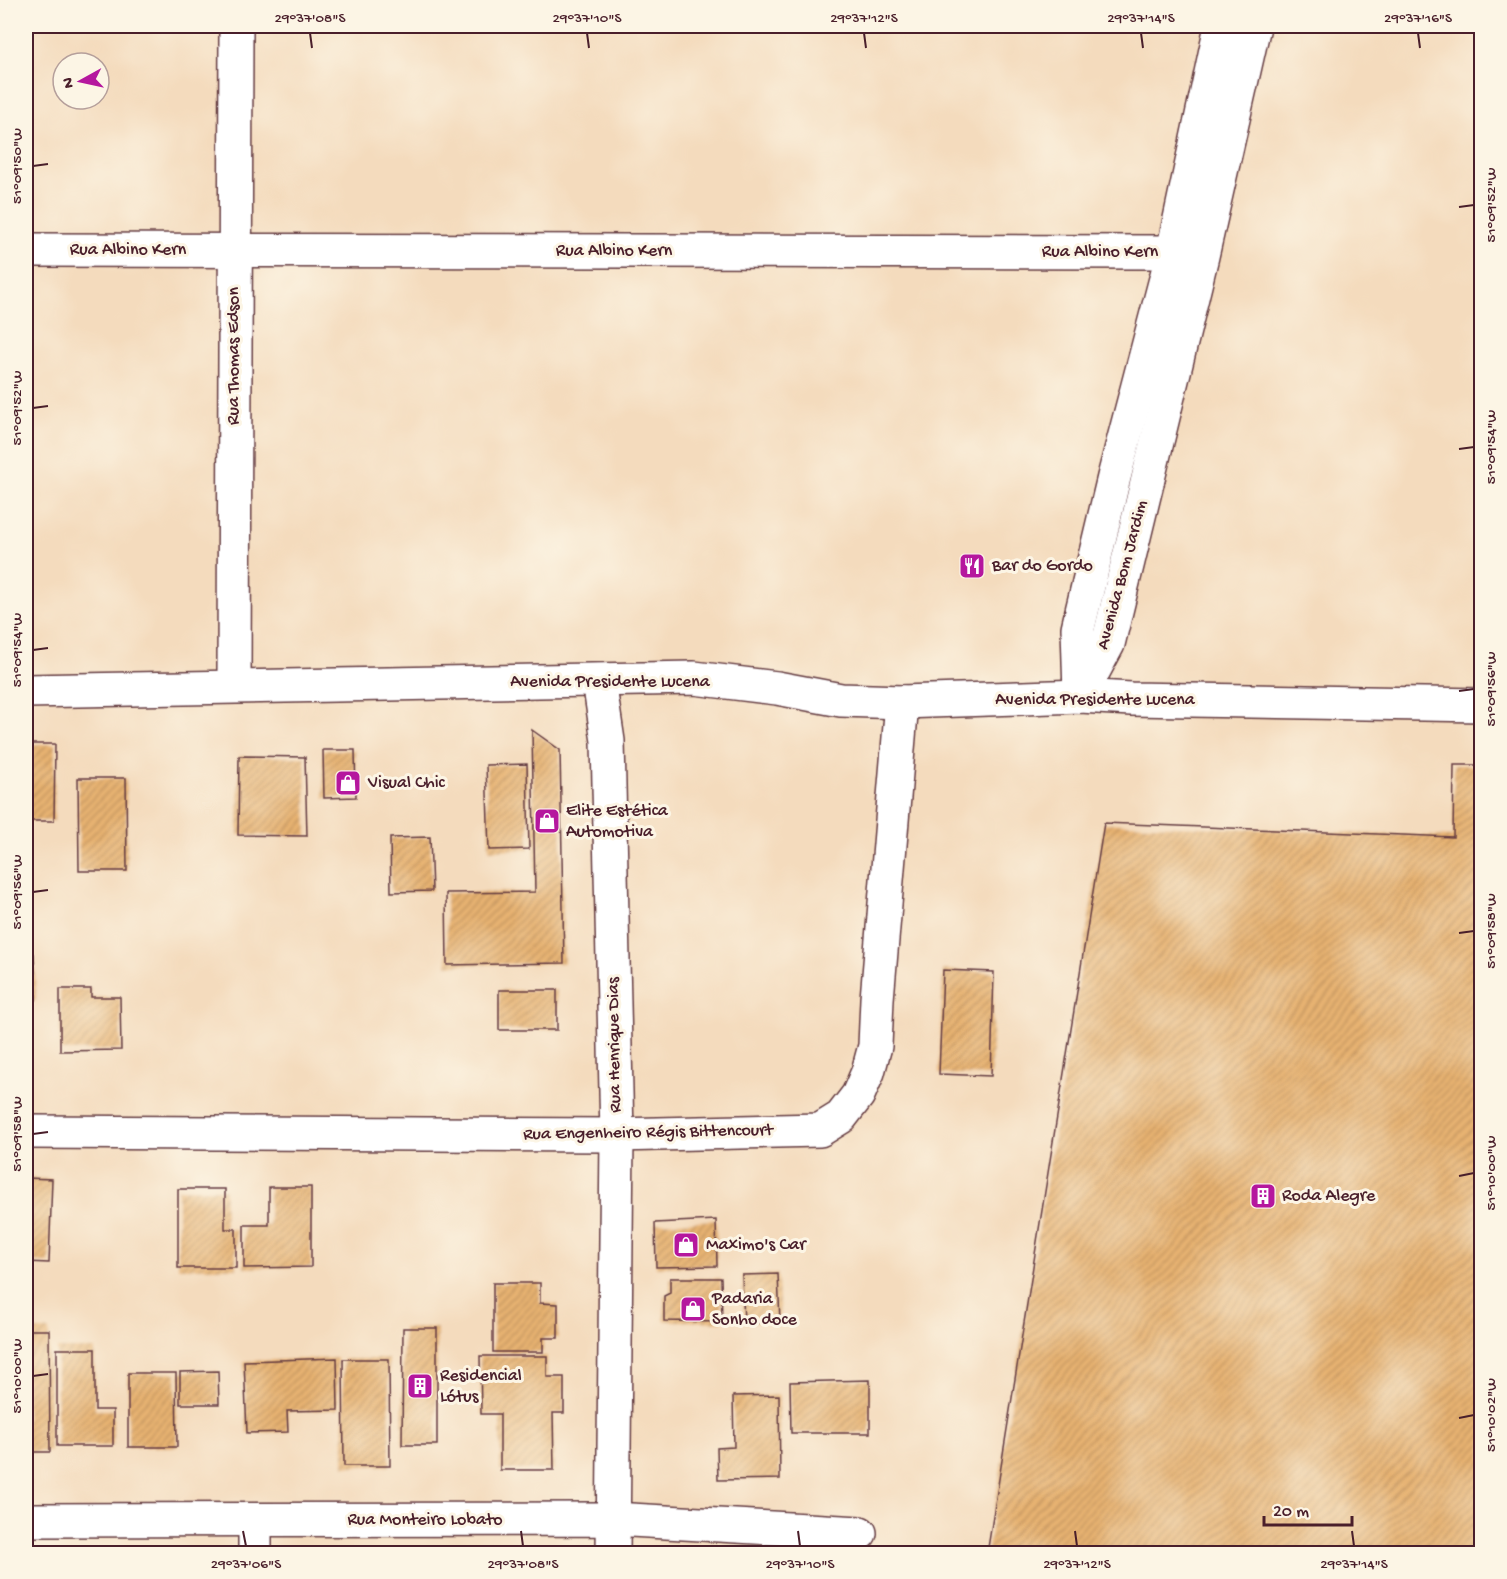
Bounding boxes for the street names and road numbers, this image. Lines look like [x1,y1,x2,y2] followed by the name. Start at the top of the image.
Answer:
[70,240,187,261] street label: Rua Albino Kern
[556,241,673,262] street label: Rua Albino Kern
[1042,242,1159,263] street label: Rua Albino Kern
[224,287,245,425] street label: Rua Thomas Edson
[1093,498,1153,652] street label: Avenida Bom Jardim
[510,672,711,693] street label: Avenida Presidente Lucena
[995,690,1196,711] street label: Avenida Presidente Lucena
[603,976,627,1113] street label: Rua Henrique Dias
[523,1120,775,1146] street label: Rua Engenheiro Régis Bittencourt
[347,1510,503,1531] street label: Rua Monteiro Lobato

